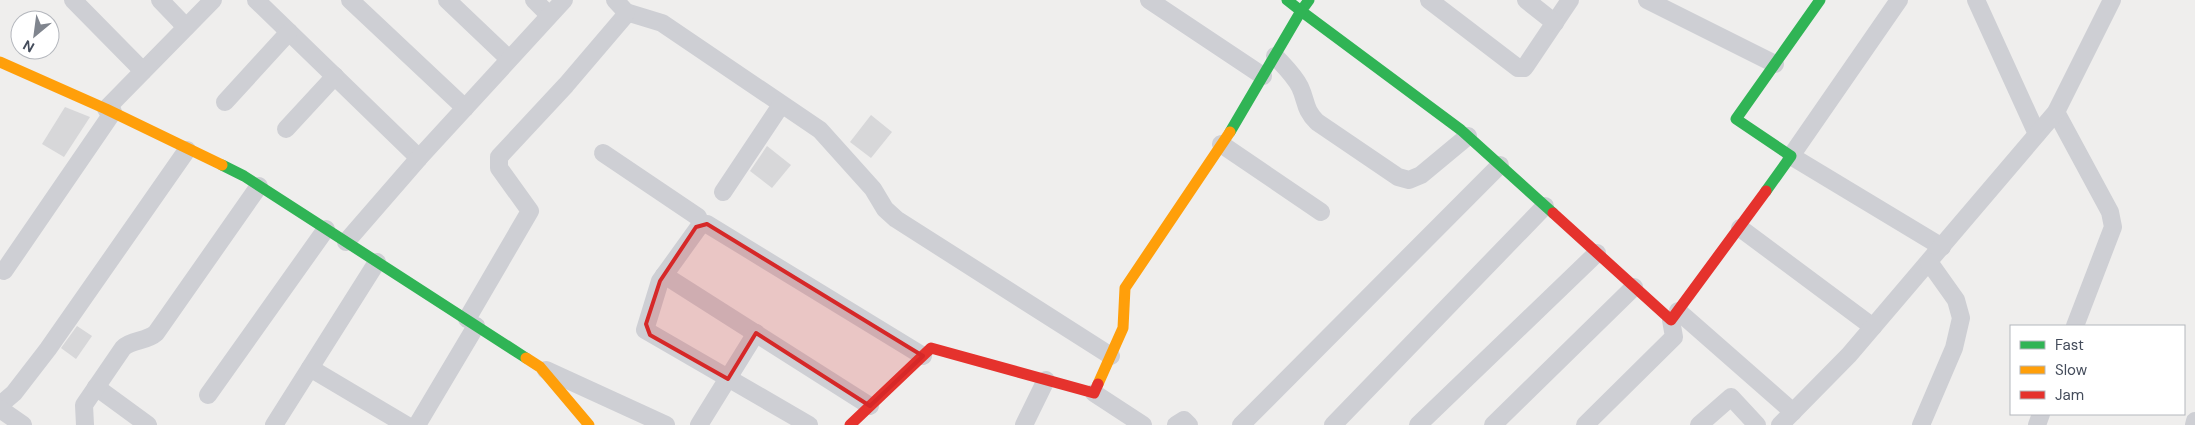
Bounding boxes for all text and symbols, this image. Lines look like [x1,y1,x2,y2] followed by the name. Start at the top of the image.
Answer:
[10,10,60,60] north arrow
[20,36,38,57] text: N
[2010,325,2185,415] legend
[2055,335,2084,355] text: Fast
[2055,360,2088,380] text: Slow
[2055,385,2084,405] text: Jam

